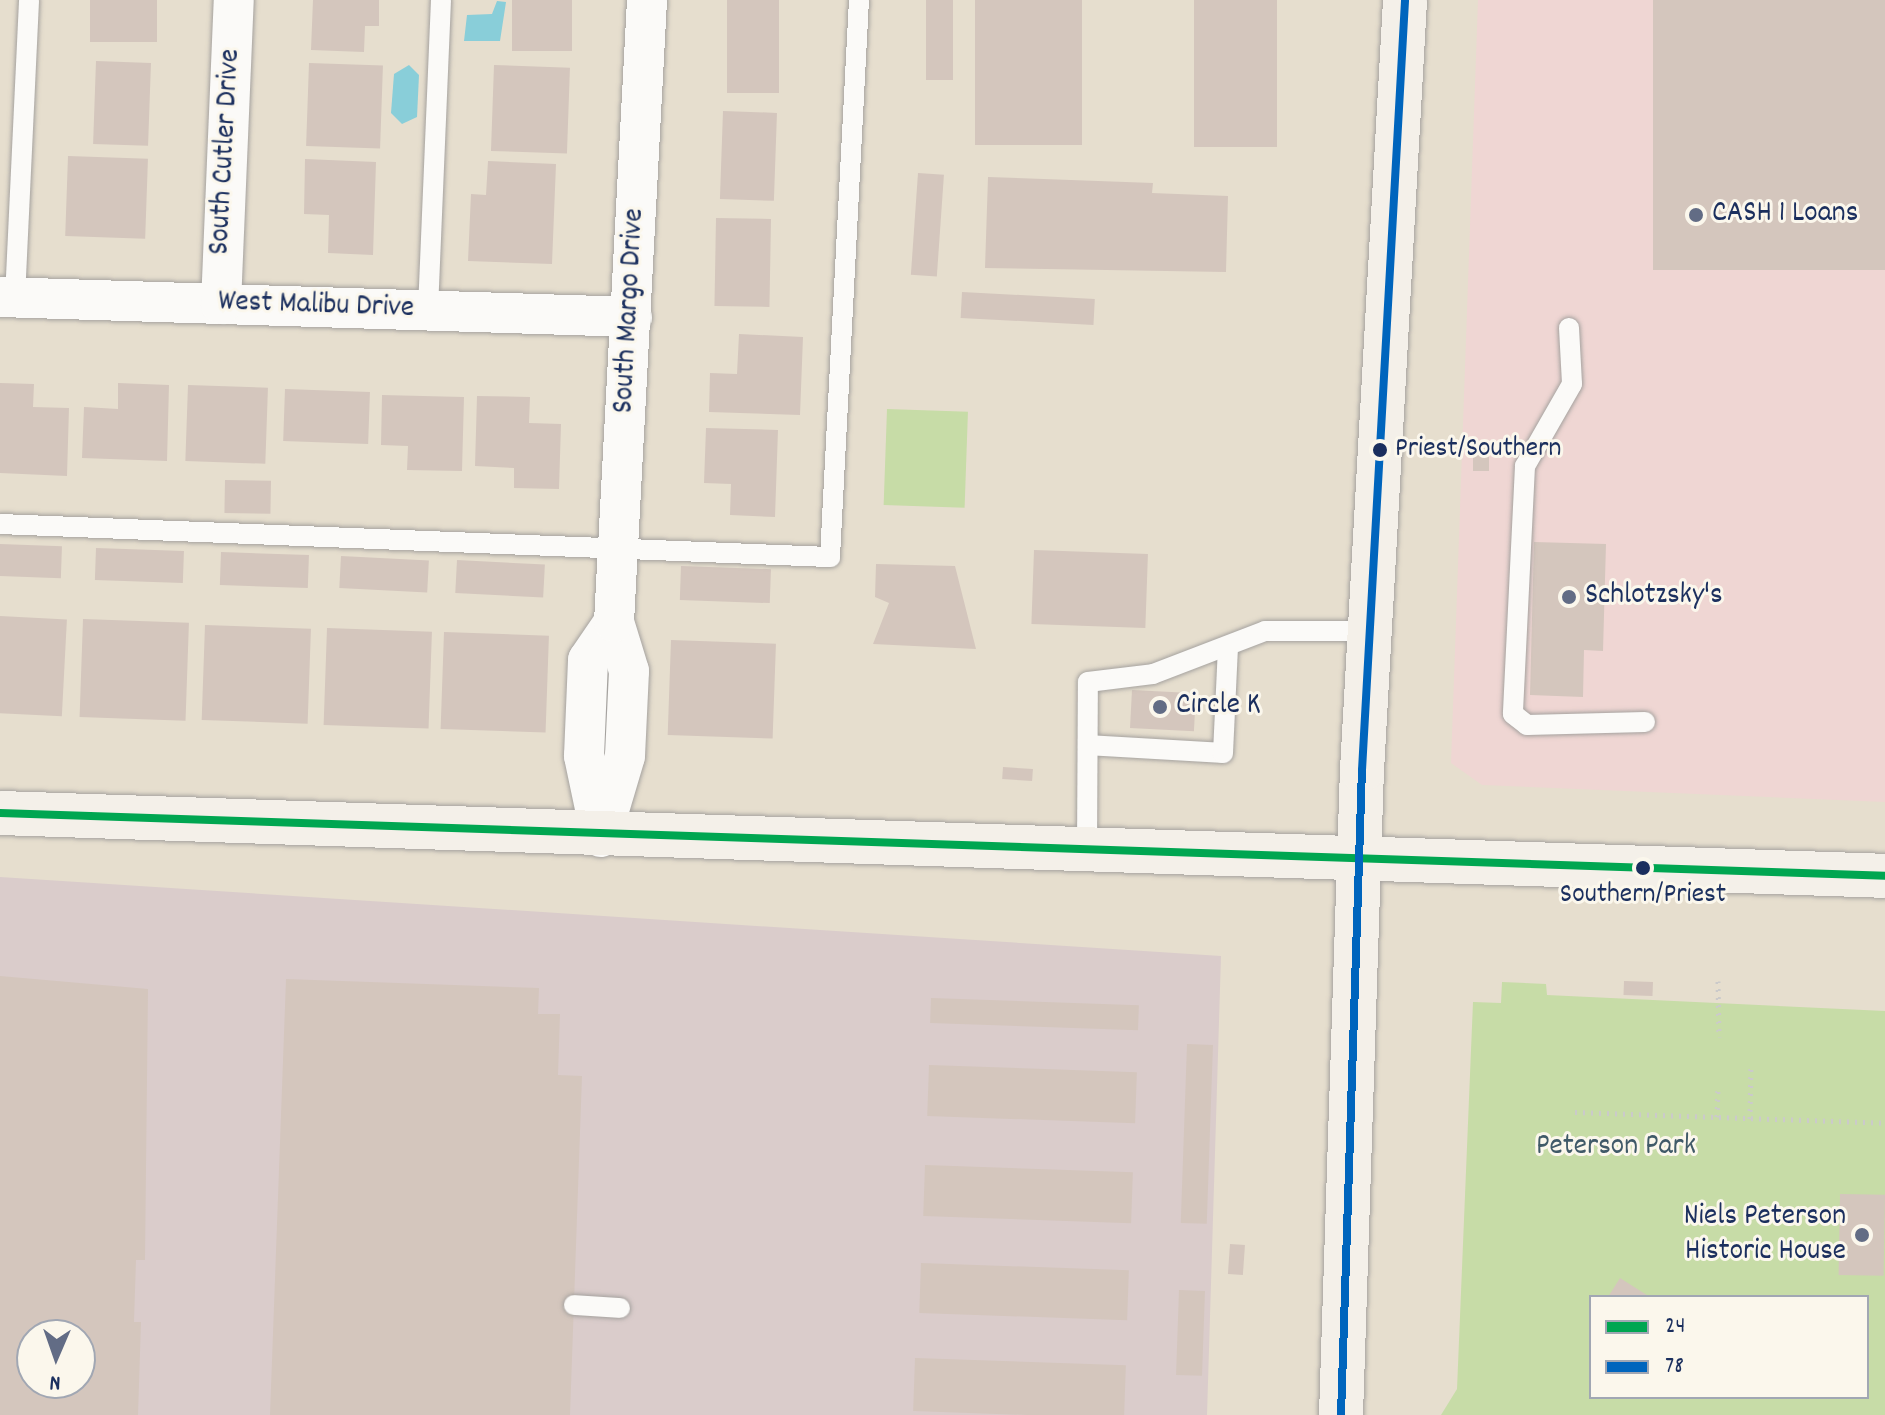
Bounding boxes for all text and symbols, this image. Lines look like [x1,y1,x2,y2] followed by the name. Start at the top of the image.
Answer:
[204,48,250,256] street label: South Cutler Drive
[1712,197,1858,233] place label: CASH 1 Loans
[1687,206,1705,224] marker: CASH 1 Loans
[608,208,654,414] street label: South Margo Drive
[217,286,415,328] street label: West Malibu Drive
[1395,433,1561,467] place label: Priest/Southern
[1372,442,1388,458] marker: Priest/Southern
[1585,579,1723,615] place label: Schlotzsky's
[1560,588,1578,606] marker: Schlotzsky's
[1176,689,1261,725] place label: Circle K
[1151,698,1169,716] marker: Circle K
[1635,860,1651,876] marker: Southern/Priest
[1560,879,1726,913] place label: Southern/Priest
[1536,1130,1696,1166] park label: Peterson Park
[1684,1200,1846,1270] place label: Niels Peterson Historic House
[1853,1226,1871,1244] marker: Niels Peterson Historic House
[1589,1295,1869,1399] legend
[1665,1310,1685,1344] text: 24
[16,1319,96,1399] north arrow
[1665,1350,1684,1384] text: 78
[49,1366,61,1397] text: N

